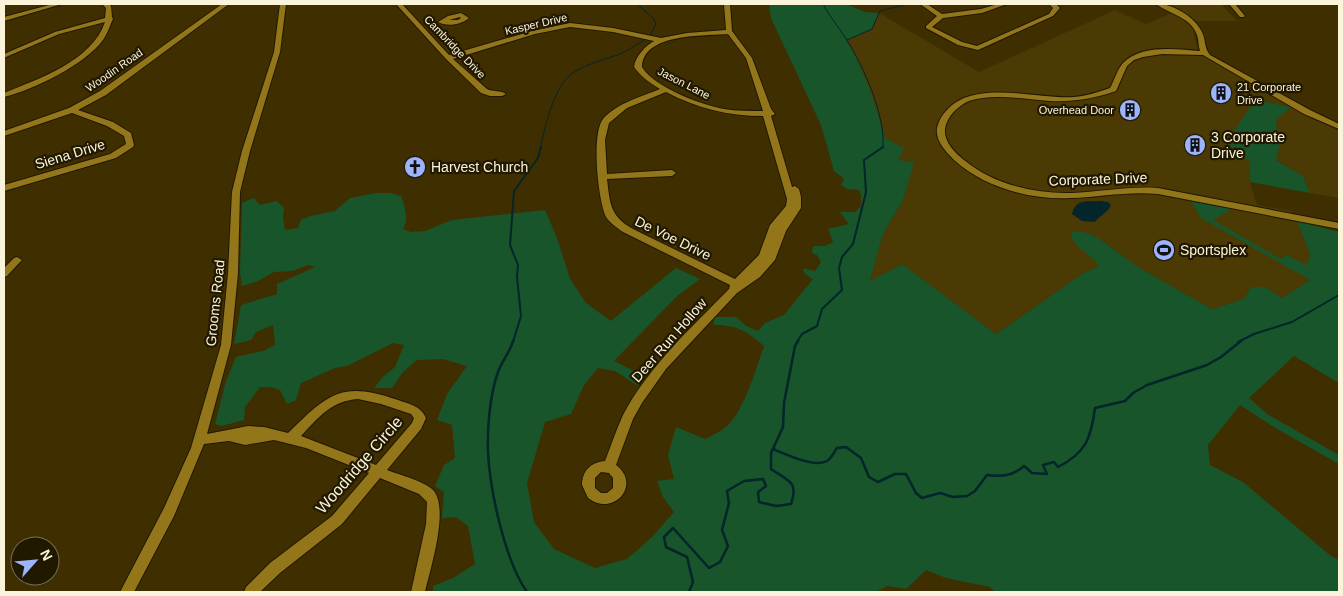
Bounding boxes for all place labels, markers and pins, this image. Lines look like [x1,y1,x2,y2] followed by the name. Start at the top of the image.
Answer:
[1209,81,1233,105] building icon: 21 Corporate Drive
[1237,81,1301,106] place label: 21 Corporate Drive
[1118,98,1142,122] building icon: Overhead Door
[1039,104,1114,116] place label: Overhead Door
[1211,129,1285,161] place label: 3 Corporate Drive
[1183,133,1207,157] building icon: 3 Corporate Drive
[403,155,427,179] church icon: Harvest Church
[431,159,528,175] place label: Harvest Church
[1152,238,1176,262] sports icon: Sportsplex
[1180,242,1246,258] place label: Sportsplex

